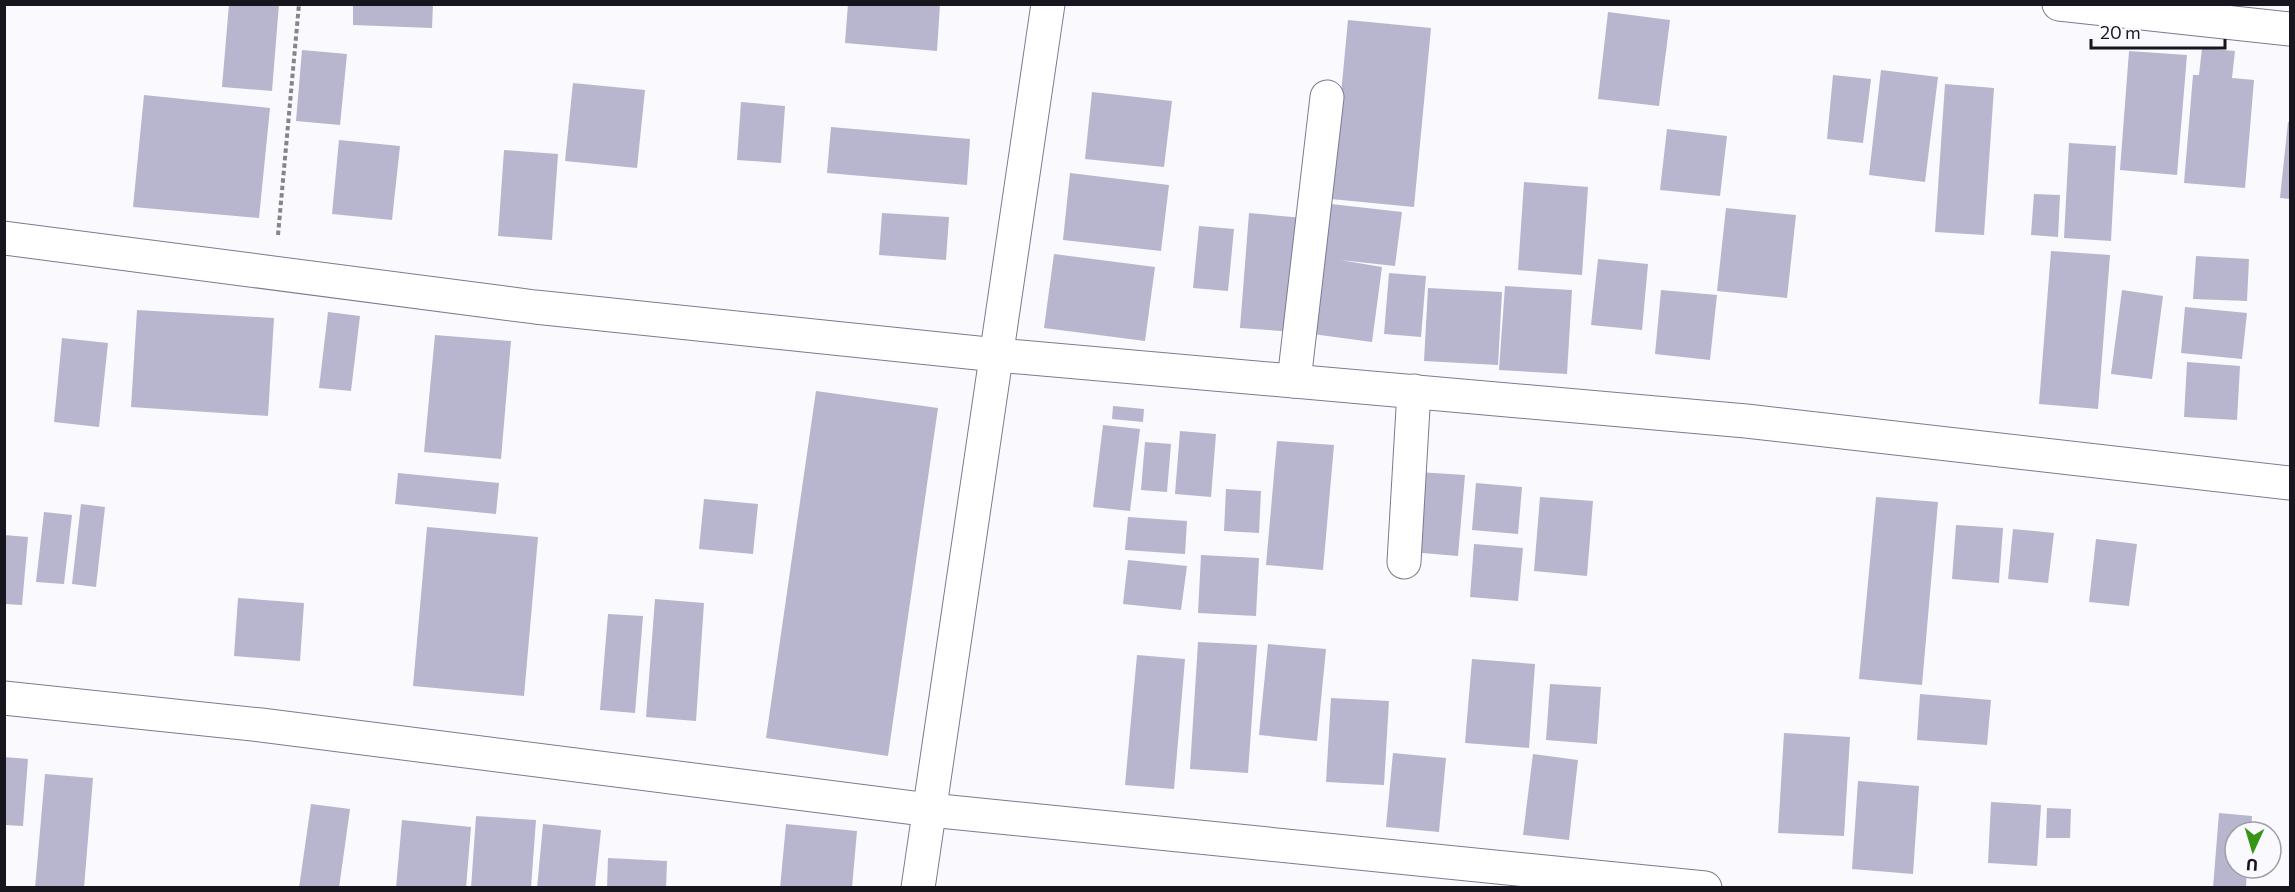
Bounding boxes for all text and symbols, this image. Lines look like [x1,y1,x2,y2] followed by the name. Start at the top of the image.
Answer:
[2091,12,2224,50] scale bar
[2100,21,2141,43] text: 20 m
[2223,820,2283,880] north arrow
[2245,856,2258,875] text: U

